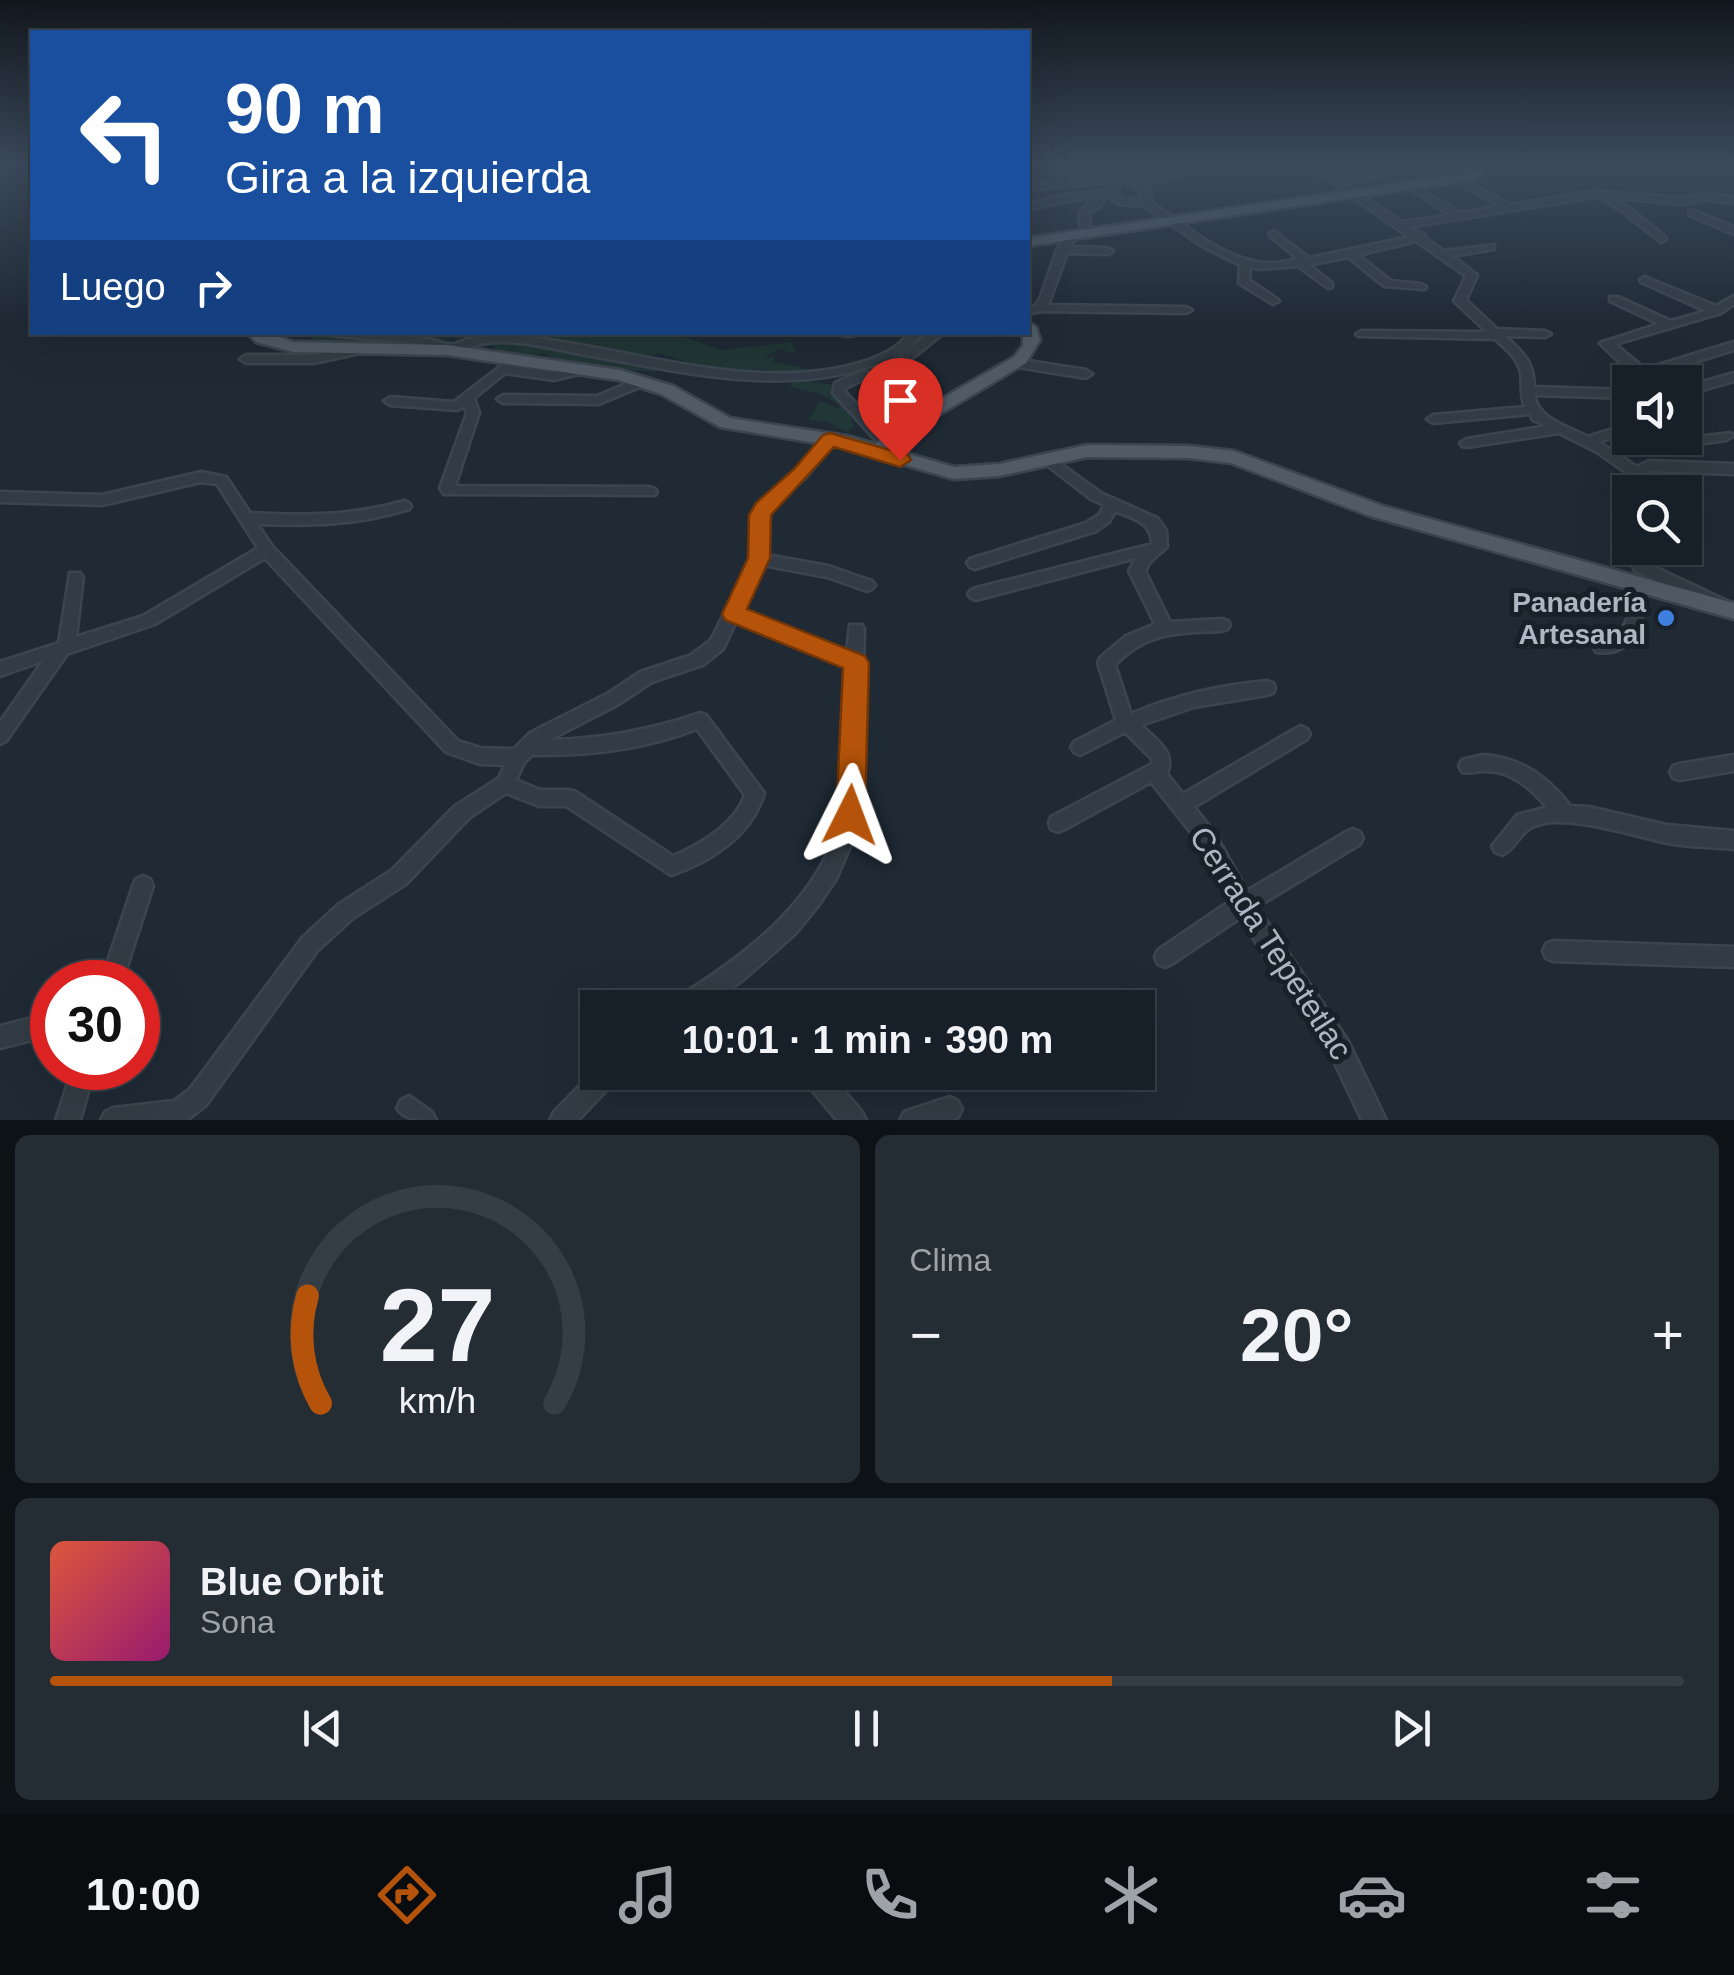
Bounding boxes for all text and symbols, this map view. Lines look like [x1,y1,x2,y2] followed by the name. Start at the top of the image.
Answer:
[60,70,190,200] icon: left
[225,70,385,148] text: 90 m
[225,152,590,203] text: Gira a la izquierda
[186,260,241,315] icon: right
[60,266,166,308] text: Luego
[858,358,943,461] pin
[1612,365,1702,565] map controls
[1612,365,1702,455] button: sound
[873,373,928,428] icon: arrive
[1612,475,1702,565] button: search
[1512,587,1646,650] place label: Panadería Artesanal
[1655,607,1677,629] marker: Panadería Artesanal
[798,763,902,867] position arrow
[1182,820,1360,1066] street label: Cerrada Tepetetlac
[30,960,160,1090] speed limit sign: 30
[682,1019,1053,1061] text: 10:01 · 1 min · 390 m
[910,1242,991,1278] text: Clima
[379,1267,495,1383] text: 27
[1240,1293,1353,1377] text: 20°
[910,1304,942,1366] text: −
[1652,1304,1684,1366] text: +
[399,1381,476,1421] text: km/h
[200,1561,384,1603] text: Blue Orbit
[200,1604,275,1640] text: Sona
[295,1701,350,1756] icon: previous
[839,1701,894,1756] icon: pause
[1384,1701,1439,1756] icon: next
[372,1860,442,1930] icon: directions
[613,1860,683,1930] icon: music
[855,1860,925,1930] icon: phone
[1096,1860,1166,1930] icon: climate
[1337,1860,1407,1930] icon: car
[1578,1860,1648,1930] icon: filters
[86,1869,201,1920] text: 10:00

